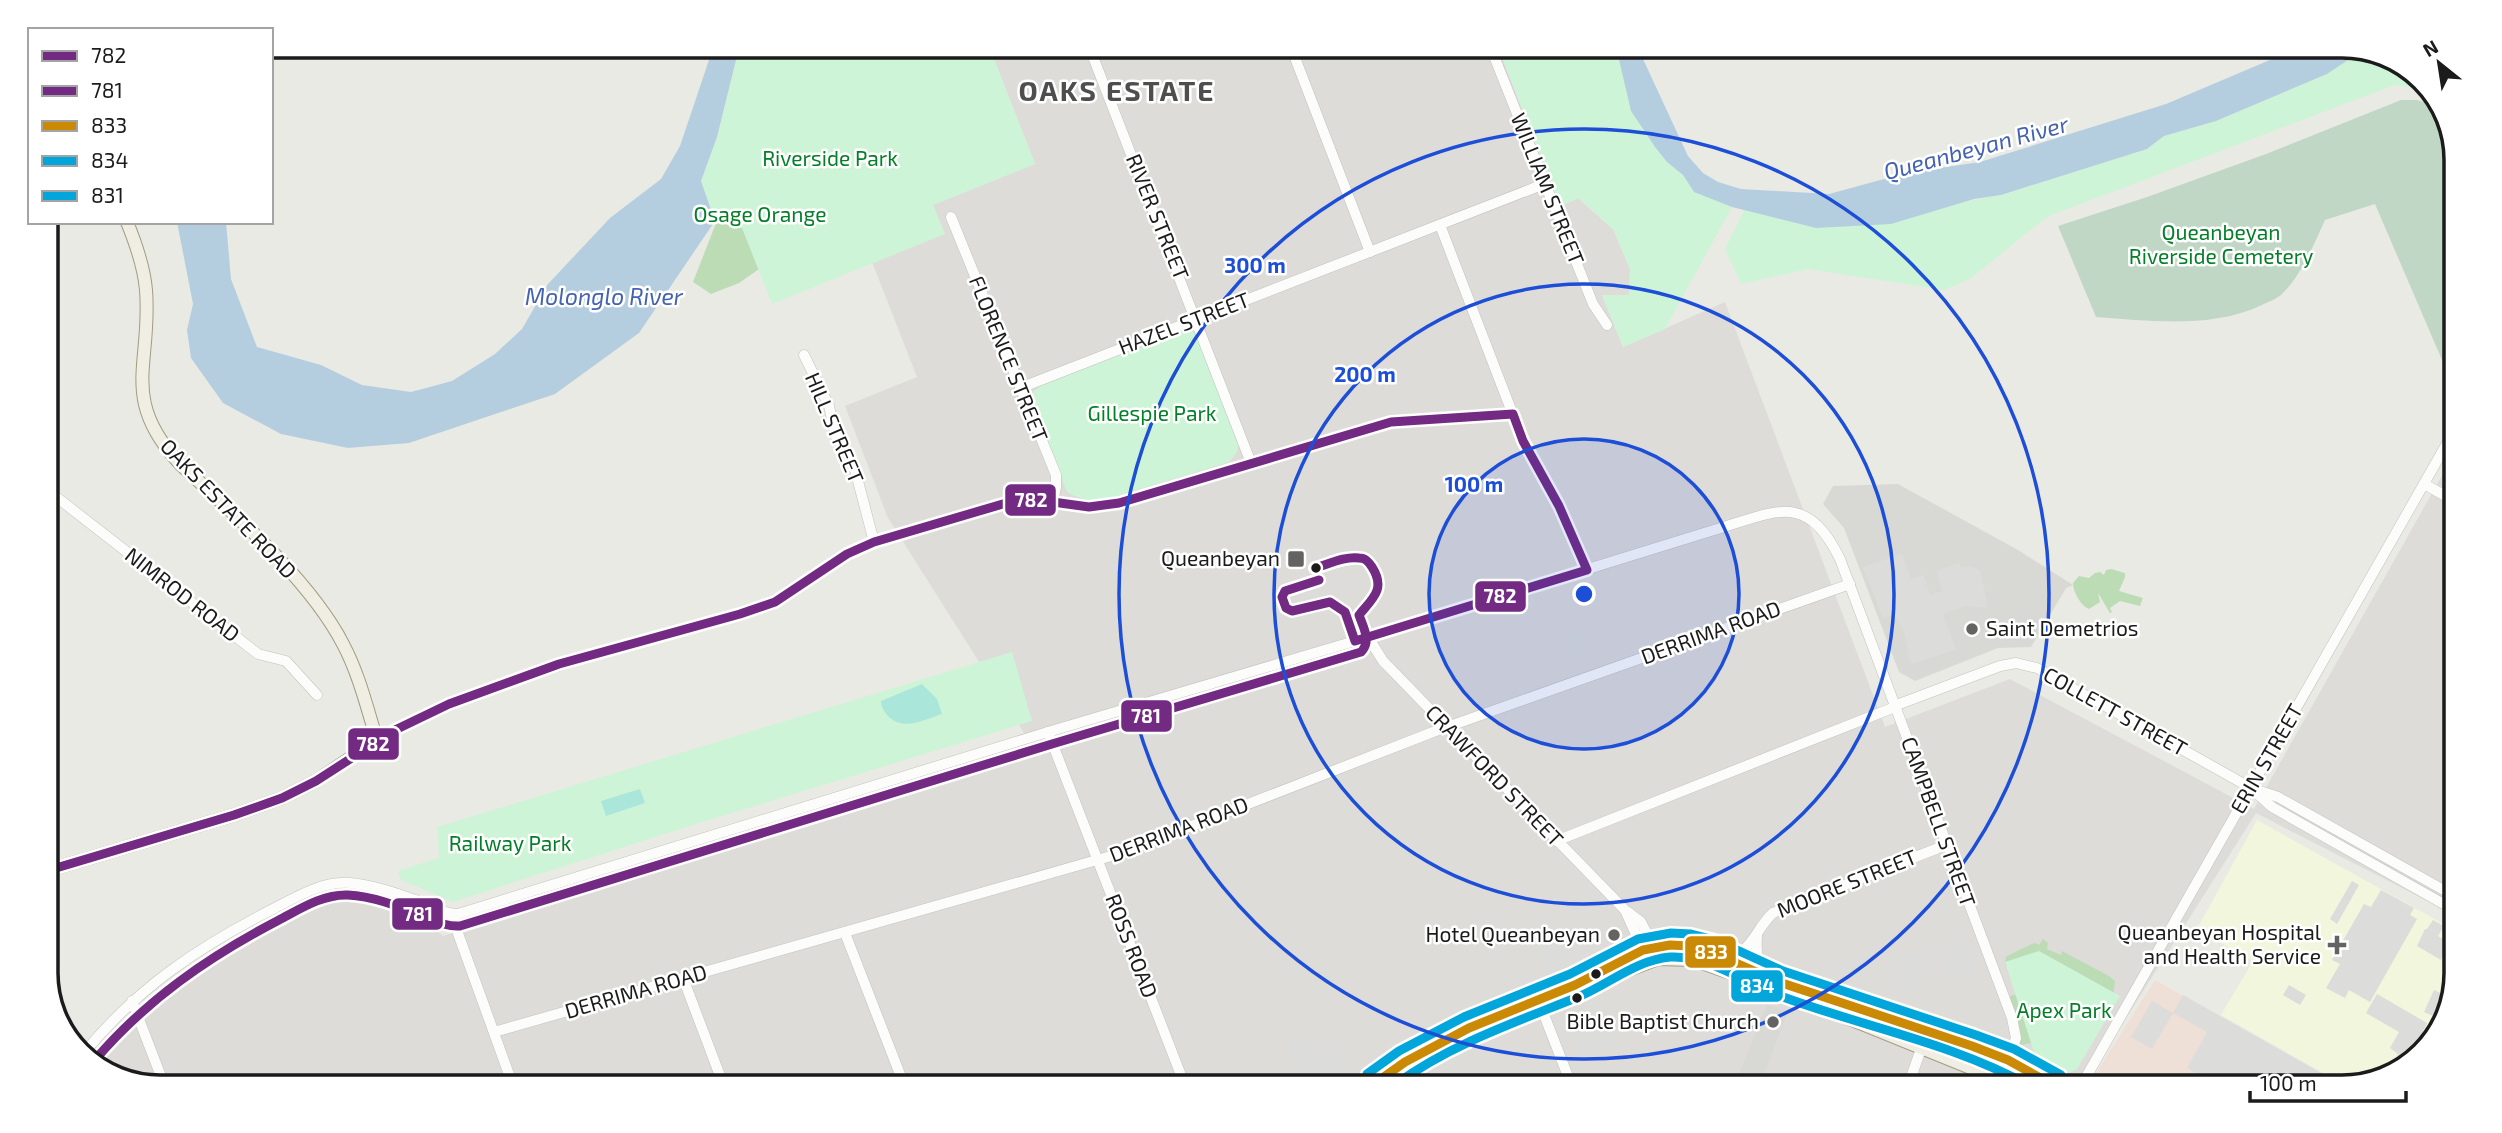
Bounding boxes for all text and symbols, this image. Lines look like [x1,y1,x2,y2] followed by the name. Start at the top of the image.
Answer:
[28,28,273,224] legend
[2404,28,2474,98] north arrow
[2419,34,2442,61] text: N
[91,42,126,67] text: 782
[1018,73,1216,107] district label: OAKS ESTATE
[91,77,123,102] text: 781
[1507,109,1590,268] street label: WILLIAM STREET
[1880,109,2072,185] water label: Queanbeyan River
[91,112,127,137] text: 833
[762,145,898,170] park label: Riverside Park
[91,147,128,172] text: 834
[1122,150,1195,283] street label: RIVER STREET
[91,182,124,207] text: 831
[694,201,826,226] park label: Osage Orange
[2129,219,2313,268] park label: Queanbeyan Riverside Cemetery
[1224,252,1286,277] text: 300 m
[965,272,1054,445] street label: FLORENCE STREET
[525,282,684,310] water label: Molonglo River
[1114,286,1253,359] street label: HAZEL STREET
[1334,361,1396,386] text: 200 m
[801,368,870,487] street label: HILL STREET
[1087,400,1217,425] park label: Gillespie Park
[156,433,302,583] street label: OAKS ESTATE ROAD
[1445,471,1503,496] text: 100 m
[1004,483,1057,517] line badge: 782
[1015,488,1047,511] text: 782
[121,541,245,646] street label: NIMROD ROAD
[1161,545,1280,571] place label: Queanbeyan
[1286,549,1306,569] marker: Queanbeyan
[1309,561,1323,575] unlabelled marker
[1474,580,1527,613] line badge: 782
[1572,582,1596,606] centre of rings
[1484,584,1516,607] text: 782
[1637,595,1784,668] street label: DERRIMA ROAD
[1986,615,2139,640] place label: Saint Demetrios
[1964,621,1980,637] marker: Saint Demetrios
[2040,661,2192,761] street label: COLLETT STREET
[1120,699,1173,733] line badge: 781
[1421,699,1569,851] street label: CRAWFORD STREET
[2224,699,2307,818] street label: ERIN STREET
[1131,704,1161,727] text: 781
[347,727,400,761] line badge: 782
[357,732,389,755] text: 782
[1897,733,1982,910] street label: CAMPBELL STREET
[1105,791,1251,867] street label: DERRIMA ROAD
[449,830,572,855] park label: Railway Park
[1773,843,1920,922] street label: MOORE STREET
[1101,890,1164,1001] street label: ROSS ROAD
[391,897,444,931] line badge: 781
[403,902,433,925] text: 781
[2118,919,2322,968] place label: Queanbeyan Hospital and Health Service
[1425,921,1600,947] place label: Hotel Queanbeyan
[1606,927,1622,943] marker: Hotel Queanbeyan
[1684,935,1737,969] line badge: 833
[2327,935,2347,955] marker: Queanbeyan Hospital and Health Service
[1694,940,1728,963] text: 833
[562,958,710,1023] street label: DERRIMA ROAD
[1589,967,1603,981] unlabelled marker
[1730,969,1784,1003] line badge: 834
[1740,974,1774,997] text: 834
[1570,991,1584,1005] unlabelled marker
[2016,997,2112,1022] park label: Apex Park
[1567,1008,1759,1033] place label: Bible Baptist Church
[1765,1014,1781,1030] marker: Bible Baptist Church
[2250,1060,2406,1104] scale bar
[2260,1070,2317,1095] text: 100 m

